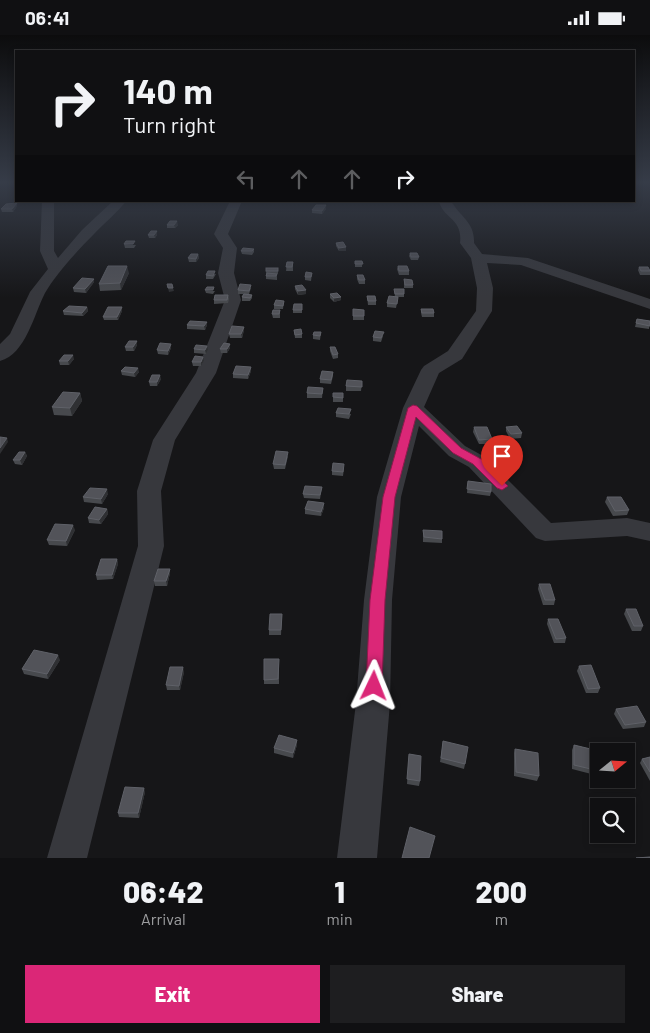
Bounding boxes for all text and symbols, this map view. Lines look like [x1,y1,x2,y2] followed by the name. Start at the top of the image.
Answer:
[25,6,69,29] text: 06:41
[123,69,213,111] text: 140 m
[40,70,105,135] icon: right
[123,111,216,137] text: Turn right
[232,165,260,193] icon: left
[285,165,313,193] icon: ahead
[338,165,366,193] icon: ahead
[391,165,419,193] icon: right
[481,435,523,486] pin
[488,442,516,470] icon: arrive
[347,659,399,711] position arrow
[590,743,635,787] north arrow
[590,743,635,843] map controls
[590,798,635,843] button: search
[123,873,204,909] text: 06:42
[334,873,345,909] text: 1
[476,873,527,909] text: 200
[141,909,186,928] text: Arrival
[327,909,353,928] text: min
[495,909,508,928] text: m
[25,965,320,1023] button: Exit
[330,965,625,1023] button: Share

